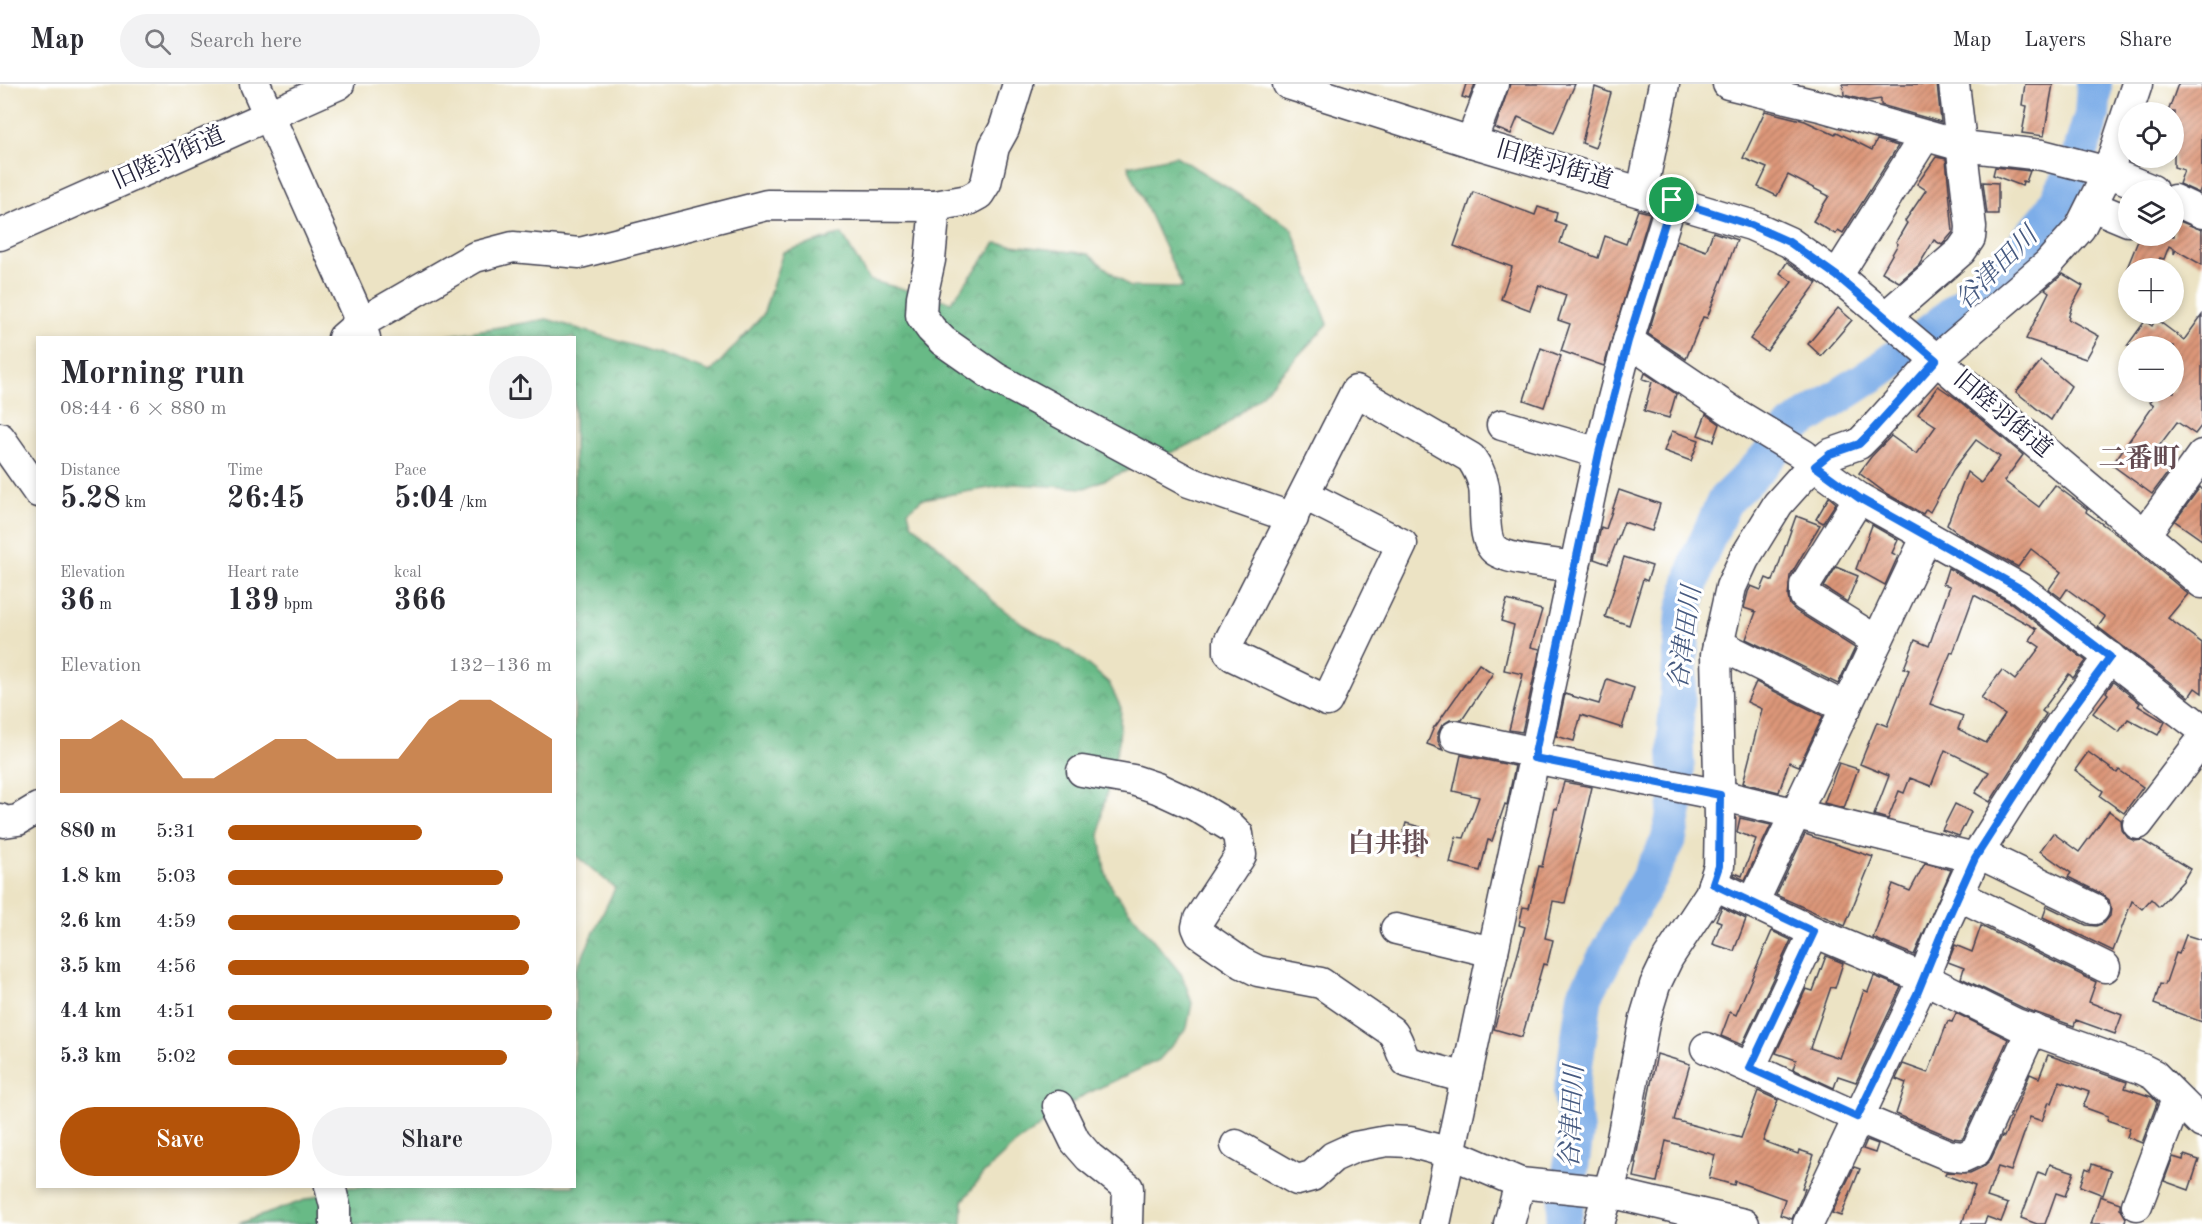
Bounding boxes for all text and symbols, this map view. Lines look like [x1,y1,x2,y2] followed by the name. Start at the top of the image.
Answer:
[120,14,540,68] search box
[141,25,174,58] icon: search
[30,27,84,55] text: Map
[189,30,302,52] text: Search here
[1952,30,1991,51] text: Map
[2024,30,2086,51] text: Layers
[2119,30,2172,51] text: Share
[2118,102,2184,402] map controls
[2118,102,2184,168] button: locate
[108,121,229,194] street label: 旧陸羽街道
[1493,135,1616,194] street label: 旧陸羽街道
[1646,174,1697,225] pin
[2118,180,2184,246] button: layers
[1655,183,1688,216] icon: arrive
[1950,220,2045,315] water label: 谷津田川
[2118,258,2184,324] button: +
[2118,336,2184,402] button: −
[489,356,552,419] button: share
[60,358,245,391] text: Morning run
[1948,365,2058,463] street label: 旧陸羽街道
[60,399,227,419] text: 08:44 · 6 × 880 m
[2099,443,2180,473] district label: 二番町
[60,463,120,479] text: Distance
[227,463,263,479] text: Time
[394,463,426,479] text: Pace
[60,484,121,514] text: 5.28
[227,484,305,514] text: 26:45
[394,484,455,514] text: 5:04
[121,495,146,511] text: km
[455,495,487,511] text: /km
[60,565,125,581] text: Elevation
[227,565,299,581] text: Heart rate
[394,565,422,581] text: kcal
[1664,581,1707,691] water label: 谷津田川
[60,586,95,616] text: 36
[227,586,279,616] text: 139
[394,586,446,616] text: 366
[95,597,112,613] text: m
[279,597,313,613] text: bpm
[60,656,141,676] text: Elevation
[449,656,552,676] text: 132–136 m
[60,822,116,842] text: 880 m
[156,822,196,842] text: 5:31
[1348,828,1429,858] district label: 白井掛
[60,867,122,887] text: 1.8 km
[156,867,196,887] text: 5:03
[60,912,122,932] text: 2.6 km
[156,912,196,932] text: 4:59
[60,957,122,977] text: 3.5 km
[156,957,196,977] text: 4:56
[60,1002,122,1022] text: 4.4 km
[156,1002,196,1022] text: 4:51
[60,1047,122,1067] text: 5.3 km
[156,1047,196,1067] text: 5:02
[1555,1061,1589,1170] water label: 谷津田川
[60,1107,300,1176] button: Save
[312,1107,552,1176] button: Share

